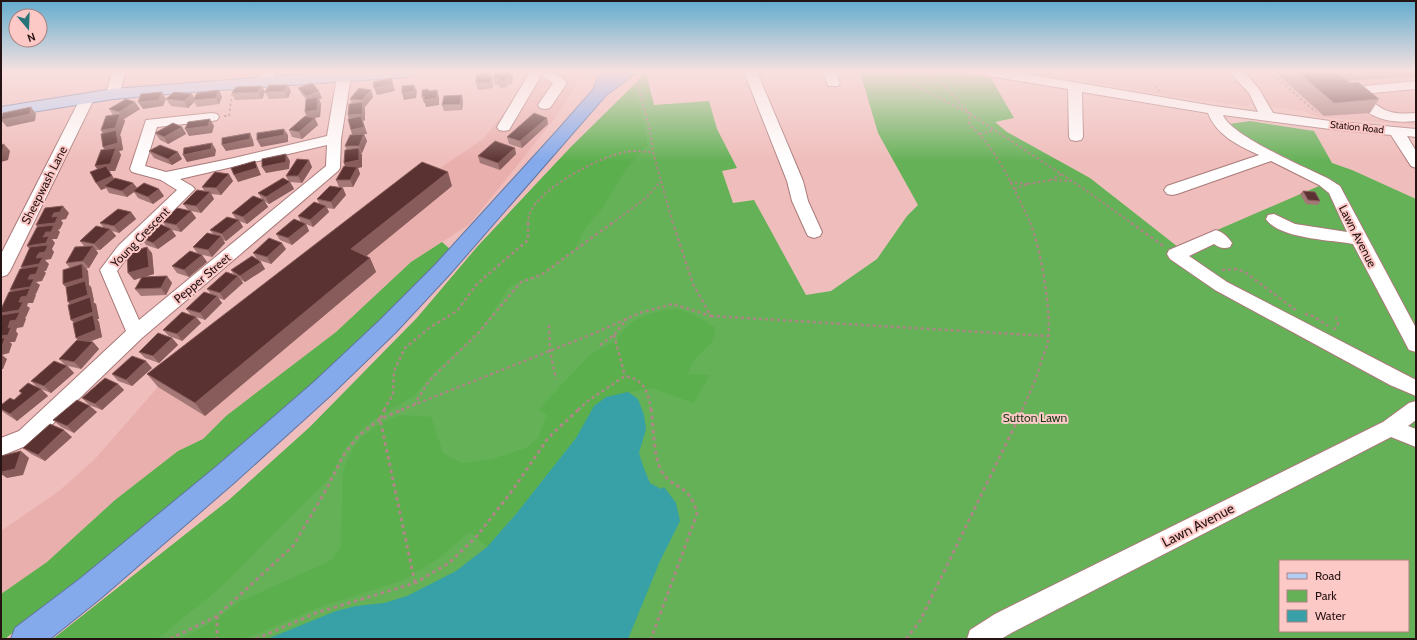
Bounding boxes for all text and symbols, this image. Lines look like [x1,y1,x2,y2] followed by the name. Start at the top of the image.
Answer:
[8,8,48,48] north arrow
[25,30,37,45] text: N
[1329,118,1385,136] street label: Station Road
[18,143,70,227] street label: Sheepwash Lane
[1336,202,1380,270] street label: Lawn Avenue
[107,204,173,271] street label: Young Crescent
[170,250,234,306] street label: Pepper Street
[1003,410,1067,425] park label: Sutton Lawn
[1159,499,1237,551] street label: Lawn Avenue
[1279,560,1409,632] legend
[1315,568,1341,583] text: Road
[1315,588,1337,603] text: Park
[1315,608,1346,623] text: Water

